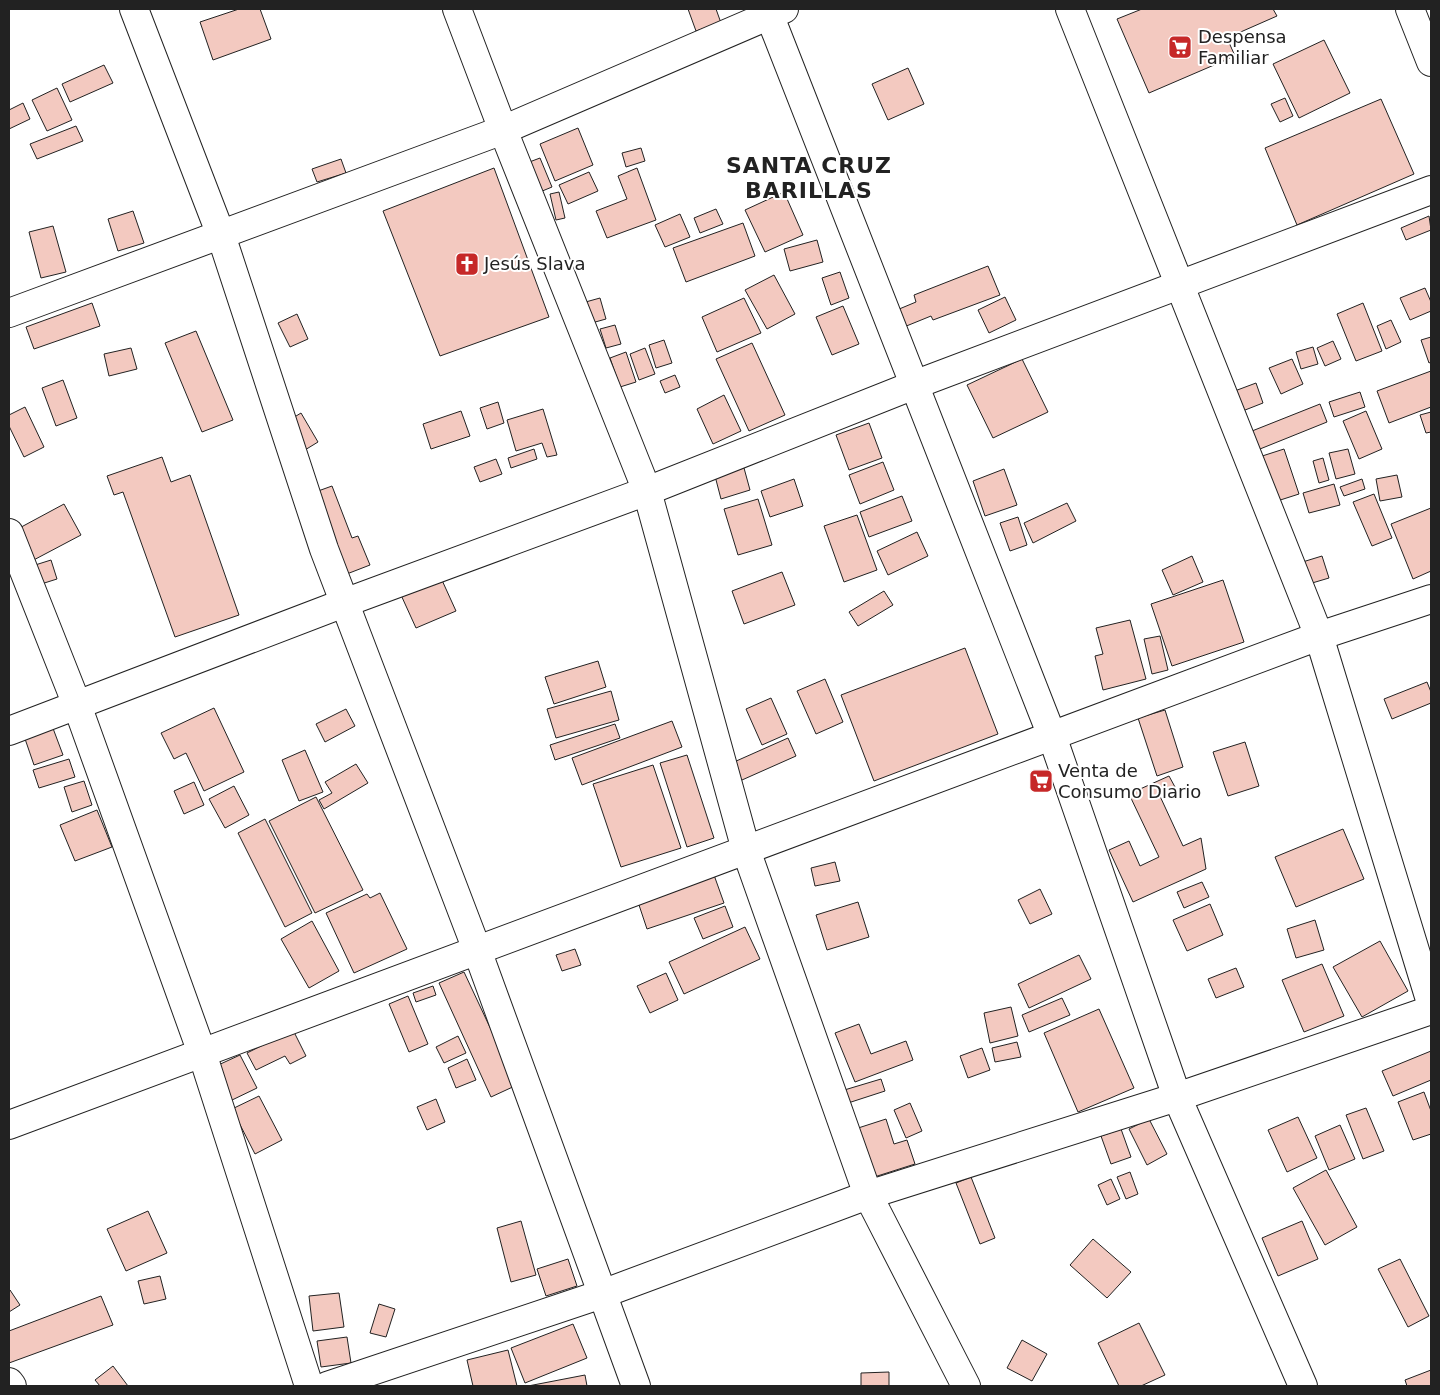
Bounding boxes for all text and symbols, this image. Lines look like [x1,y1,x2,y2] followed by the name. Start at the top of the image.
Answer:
[1198,26,1287,68] place label: Despensa Familiar
[1167,34,1193,60] supermarket icon: Despensa Familiar
[726,153,892,203] district label: SANTA CRUZ BARILLAS
[454,251,480,277] church icon: Jesús Slava
[483,253,585,274] place label: Jesús Slava
[1058,760,1201,802] place label: Venta de Consumo Diario
[1028,768,1054,794] supermarket icon: Venta de Consumo Diario

